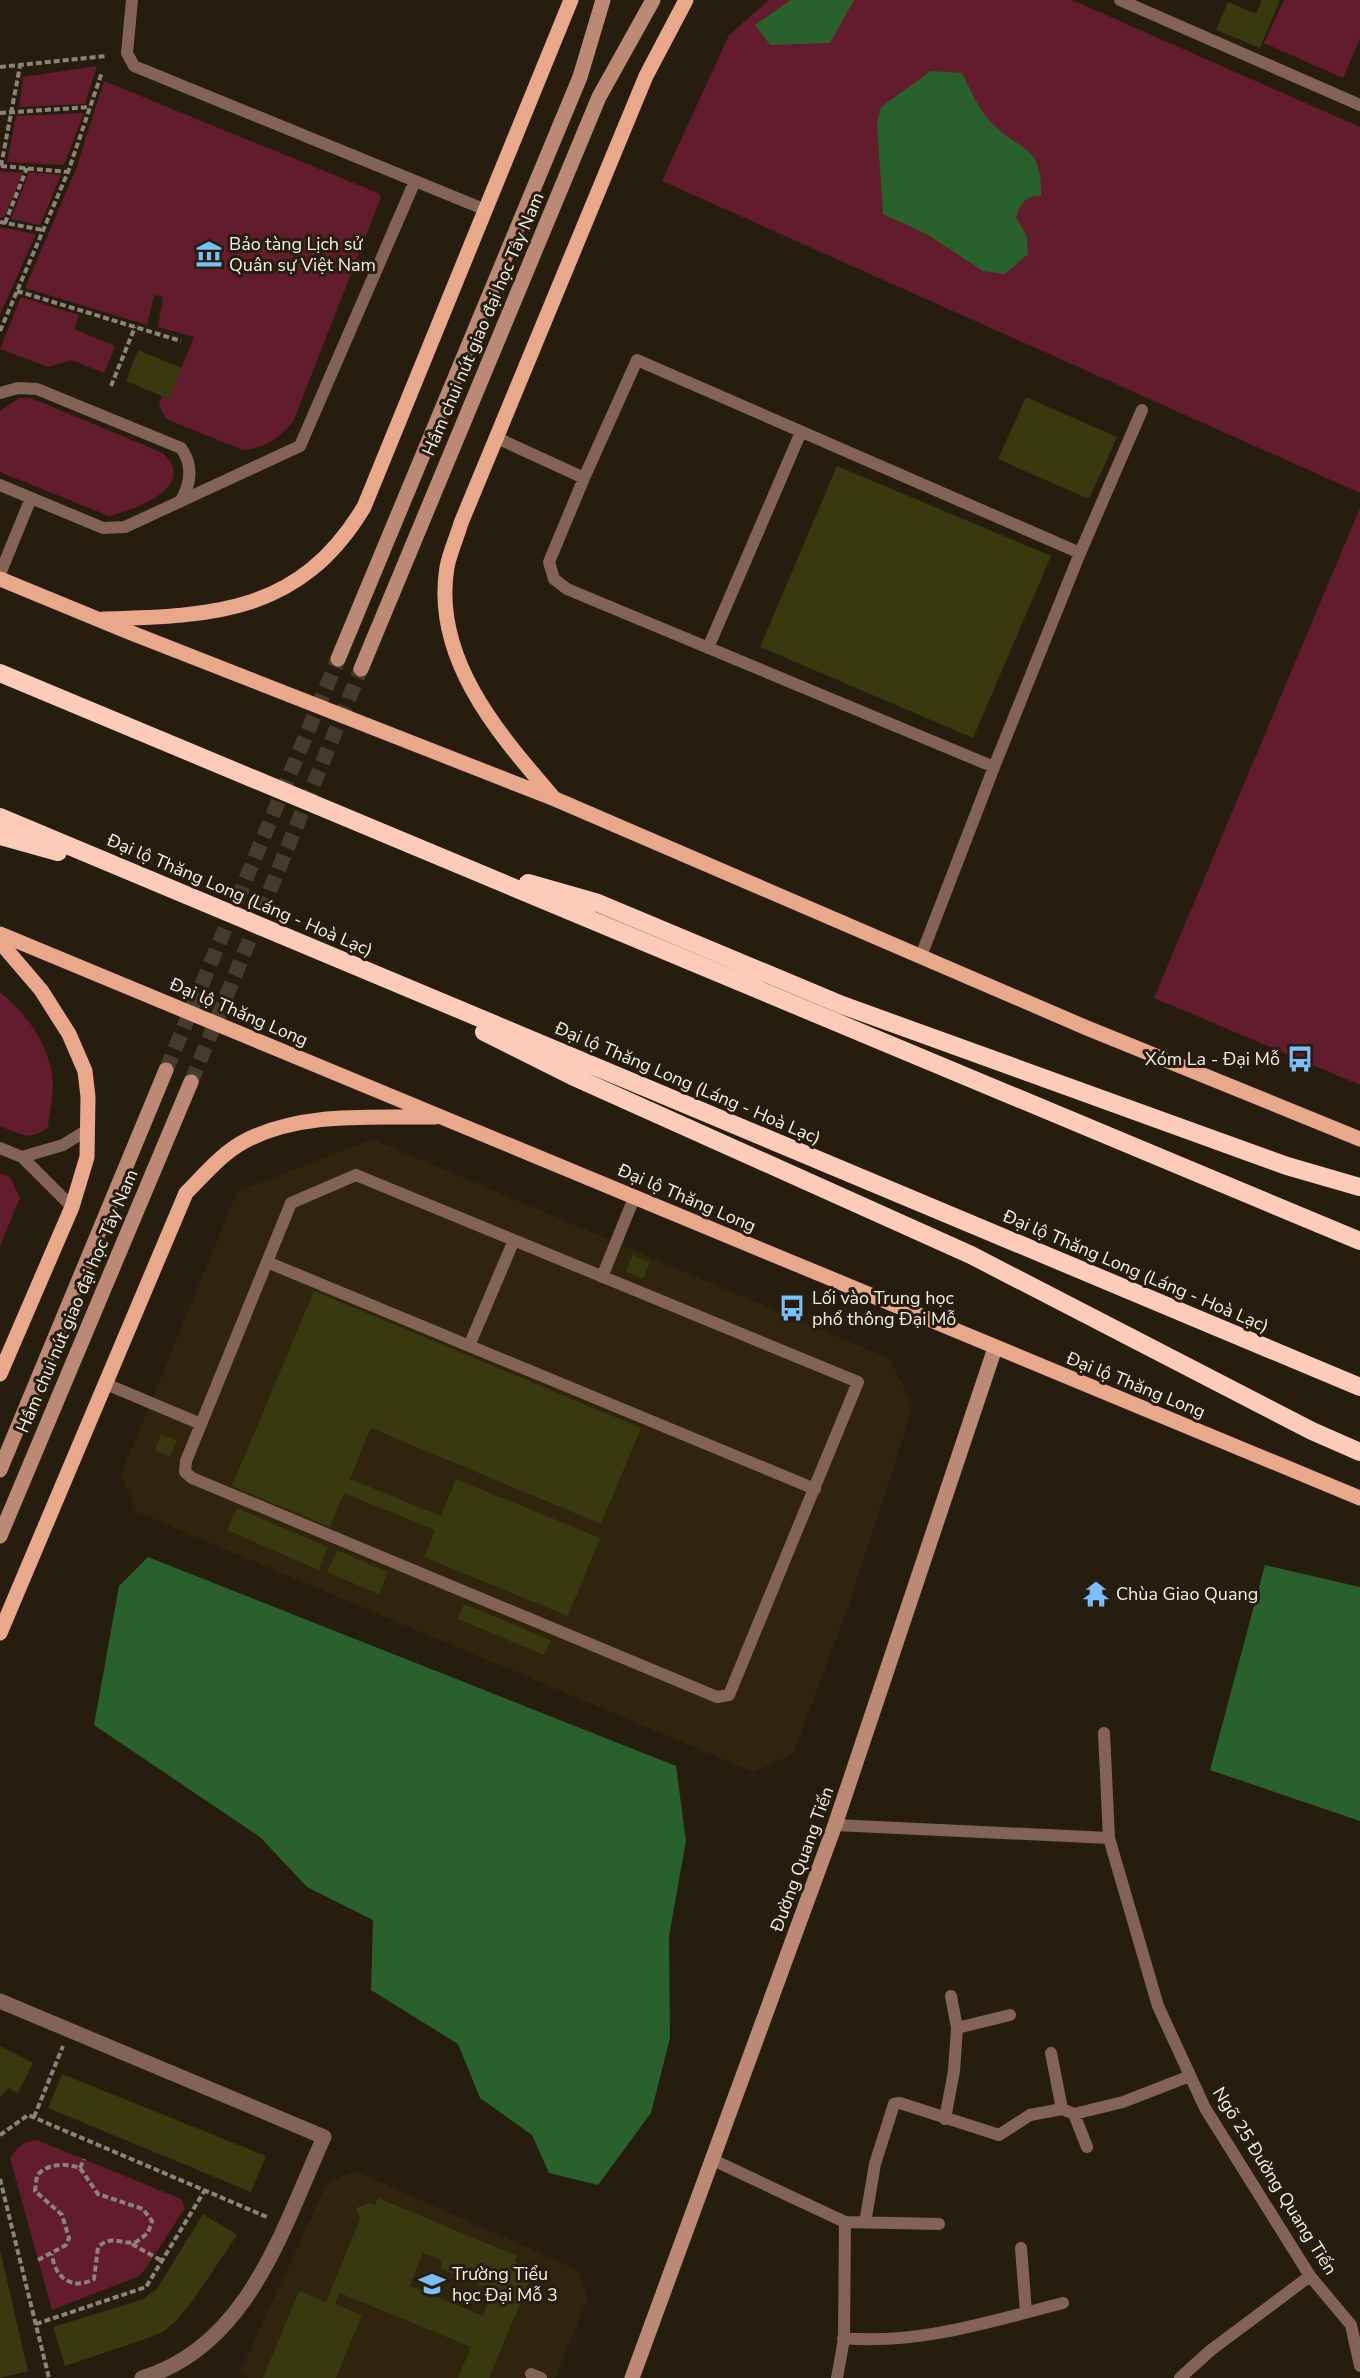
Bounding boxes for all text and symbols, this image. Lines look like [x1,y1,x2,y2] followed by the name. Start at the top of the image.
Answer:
[416,189,550,459] street label: Hầm chui nút giao đại học Tây Nam
[229,232,376,277] place label: Bảo tàng Lịch sử Quân sự Việt Nam
[194,239,224,269] museum icon: Bảo tàng Lịch sử Quân sự Việt Nam
[102,828,377,962] street label: Đại lộ Thăng Long (Láng - Hoà Lạc)
[165,972,312,1052] street label: Đại lộ Thăng Long
[550,1016,825,1150] street label: Đại lộ Thăng Long (Láng - Hoà Lạc)
[1285,1044,1315,1074] bus stop icon: Xóm La - Đại Mỗ
[1145,1047,1280,1071] place label: Xóm La - Đại Mỗ
[613,1158,760,1238] street label: Đại lộ Thăng Long
[10,1166,144,1436] street label: Hầm chui nút giao đại học Tây Nam
[998,1204,1273,1338] street label: Đại lộ Thăng Long (Láng - Hoà Lạc)
[812,1286,956,1331] place label: Lối vào Trung học phổ thông Đại Mỗ
[777,1293,807,1323] bus stop icon: Lối vào Trung học phổ thông Đại Mỗ
[1062,1346,1209,1424] street label: Đại lộ Thăng Long
[1081,1579,1111,1609] temple icon: Chùa Giao Quang
[1116,1582,1258,1606] place label: Chùa Giao Quang
[764,1783,839,1936] street label: Đường Quang Tiến
[1207,2083,1343,2279] street label: Ngõ 25 Đường Quang Tiến
[452,2262,558,2307] place label: Trường Tiểu học Đại Mỗ 3
[417,2269,447,2299] school or university icon: Trường Tiểu học Đại Mỗ 3

